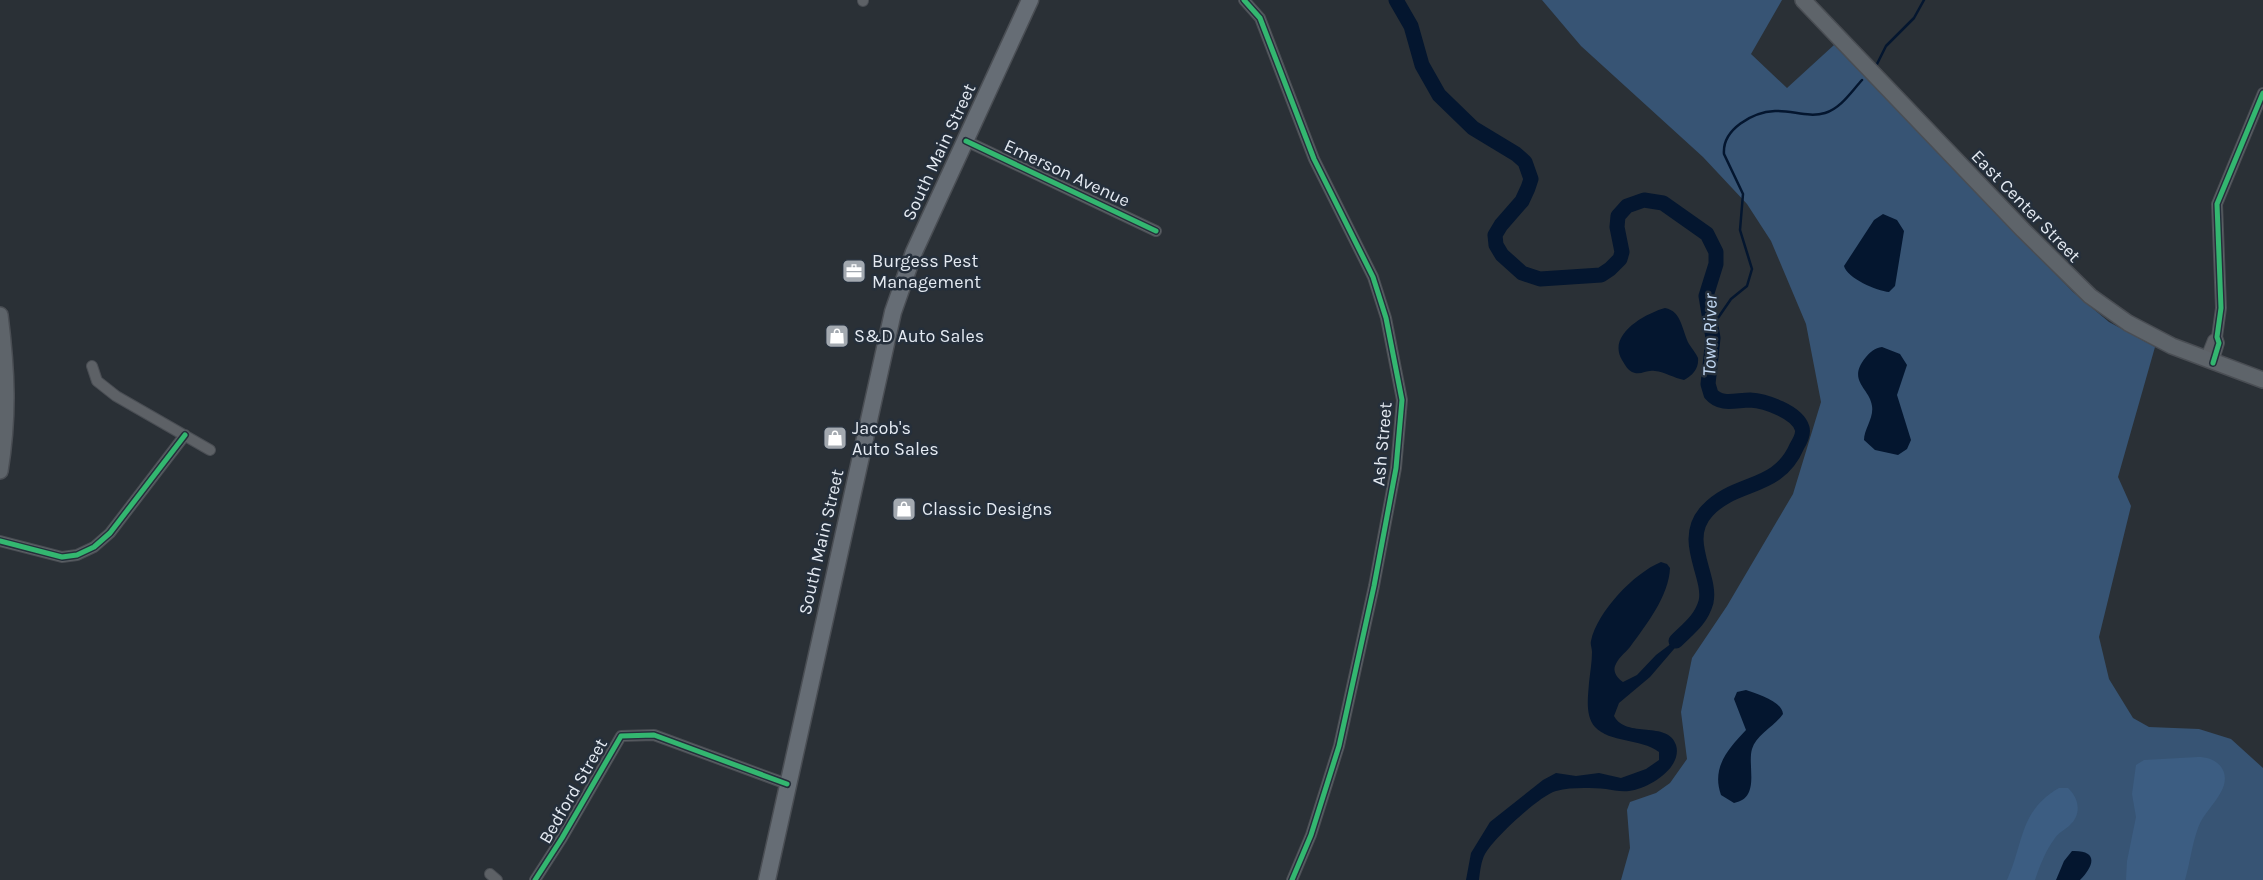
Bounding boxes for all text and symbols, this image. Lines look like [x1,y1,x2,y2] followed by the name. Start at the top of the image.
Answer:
[898,80,980,224] street label: South Main Street
[1001,134,1133,212] street label: Emerson Avenue
[1967,145,2085,267] street label: East Center Street
[872,250,981,293] place label: Burgess Pest Management
[841,258,867,284] office icon: Burgess Pest Management
[1698,292,1722,377] water label: Town River
[824,323,850,349] shop icon: S&D Auto Sales
[854,325,984,347] place label: S&D Auto Sales
[1367,401,1397,487] street label: Ash Street
[852,417,939,460] place label: Jacob's Auto Sales
[822,425,848,451] shop icon: Jacob's Auto Sales
[794,467,848,617] street label: South Main Street
[891,496,917,522] shop icon: Classic Designs
[922,498,1052,520] place label: Classic Designs
[534,734,612,848] street label: Bedford Street

